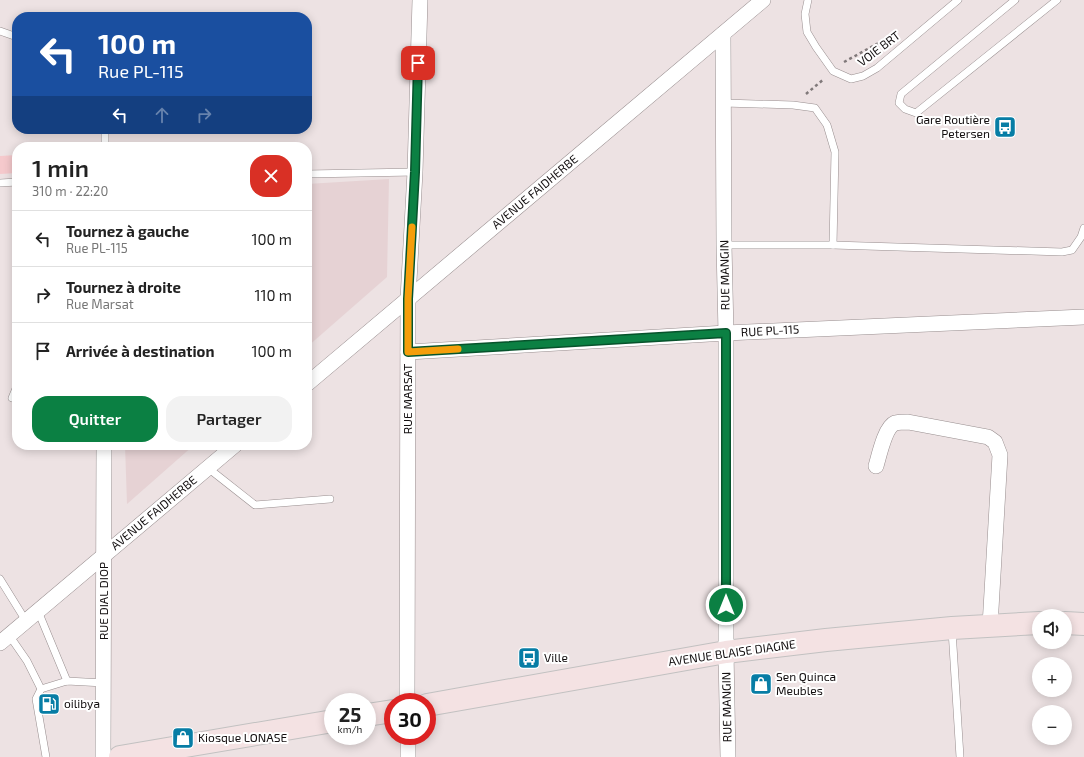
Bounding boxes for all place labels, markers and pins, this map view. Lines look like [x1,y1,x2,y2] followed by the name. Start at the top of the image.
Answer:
[401,46,435,80] pin
[916,112,990,140] place label: Gare Routière Petersen
[992,114,1018,140] bus stop icon: Gare Routière Petersen
[516,645,542,671] bus stop icon: Ville
[544,650,568,664] place label: Ville
[776,669,836,697] place label: Sen Quinca Meubles
[748,671,774,697] shop icon: Sen Quinca Meubles
[36,691,62,717] fuel station icon: oilibya
[64,696,100,710] place label: oilibya
[170,725,196,751] shop icon: Kiosque LONASE
[198,730,287,744] place label: Kiosque LONASE

